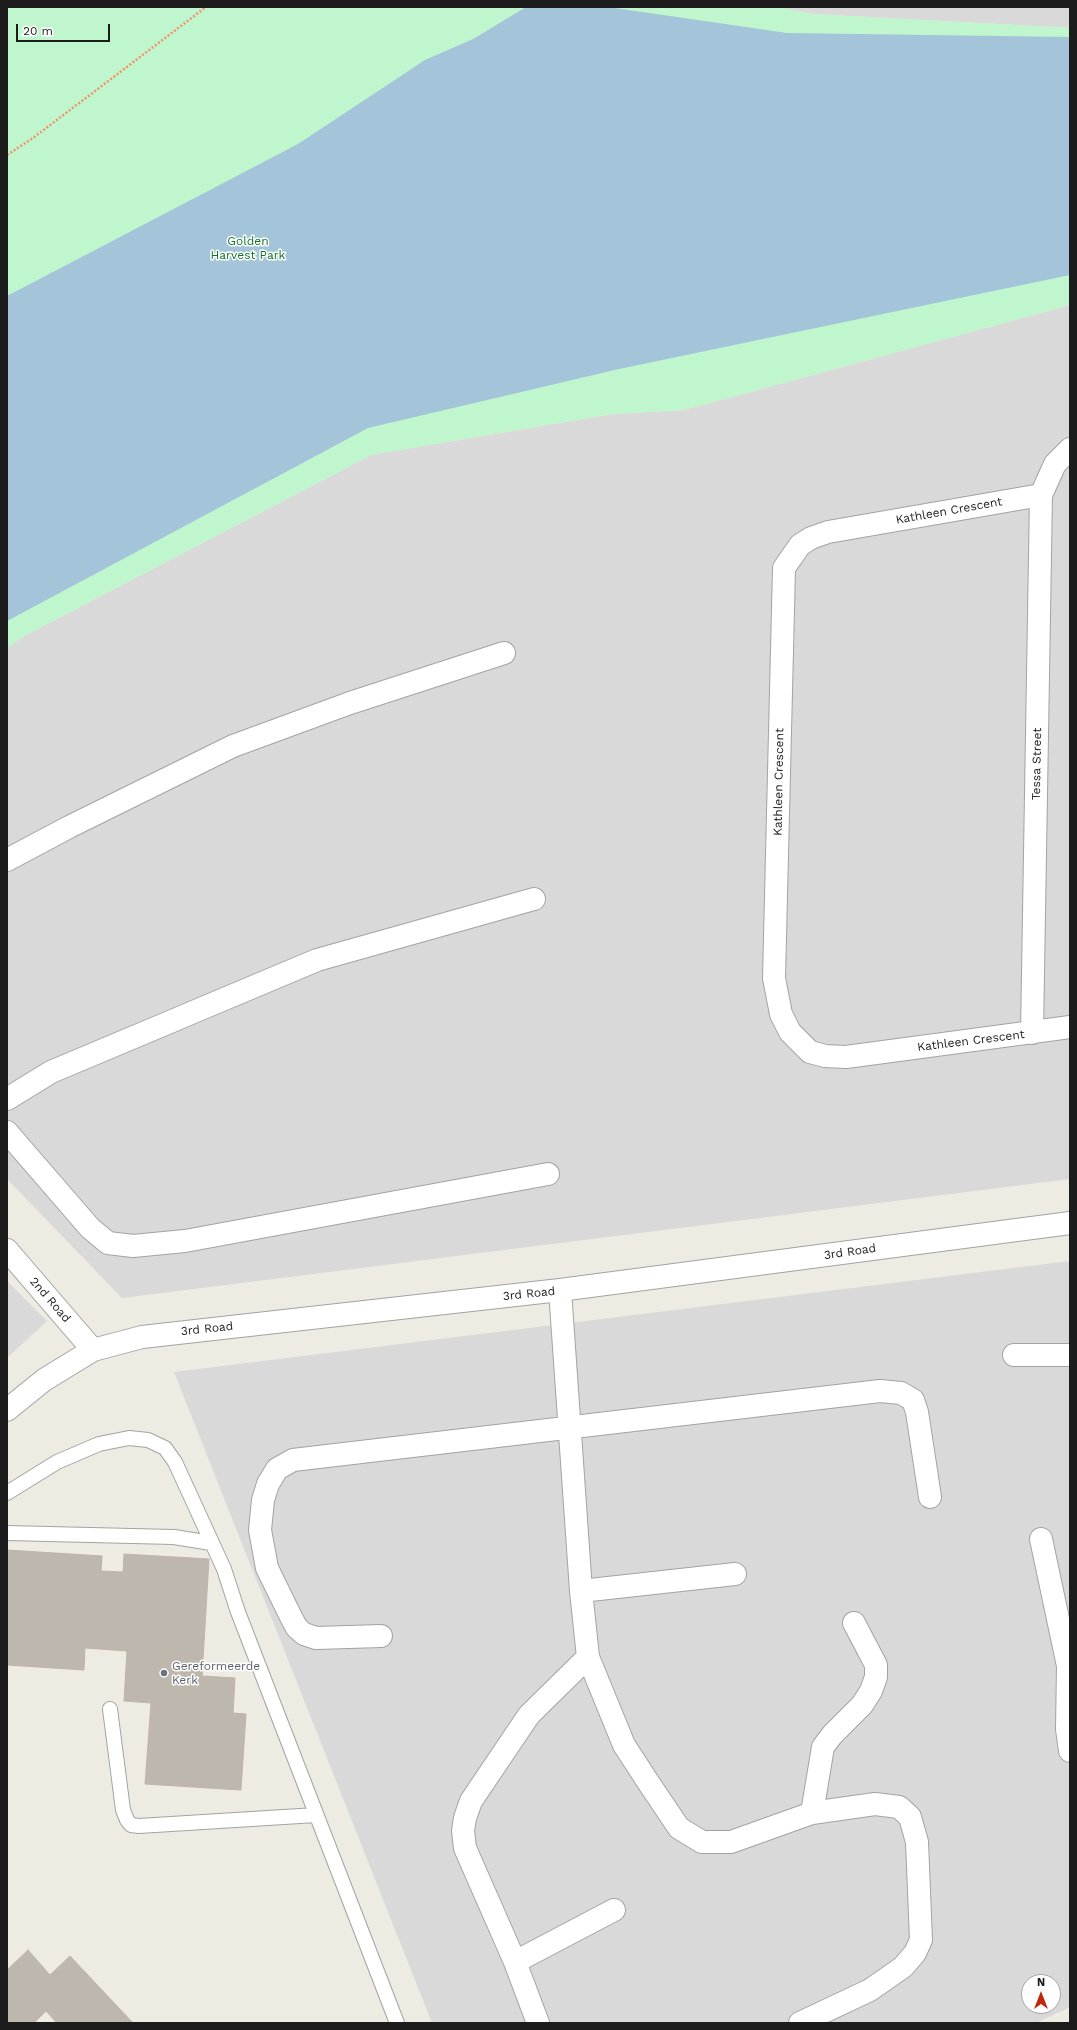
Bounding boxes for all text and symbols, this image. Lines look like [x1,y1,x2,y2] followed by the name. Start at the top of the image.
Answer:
[18,16,112,42] scale bar
[23,24,53,38] text: 20 m
[211,234,285,262] park label: Golden Harvest Park
[895,495,1003,527] street label: Kathleen Crescent
[771,728,787,836] street label: Kathleen Crescent
[1029,728,1045,800] street label: Tessa Street
[917,1027,1025,1055] street label: Kathleen Crescent
[823,1241,877,1263] street label: 3rd Road
[26,1274,74,1326] street label: 2nd Road
[502,1284,556,1304] street label: 3rd Road
[180,1319,234,1339] street label: 3rd Road
[172,1659,260,1687] place label: Gereformeerde Kerk
[159,1668,169,1678] marker: Gereformeerde Kerk
[1021,1974,1061,2014] north arrow
[1037,1976,1045,1989] text: N

